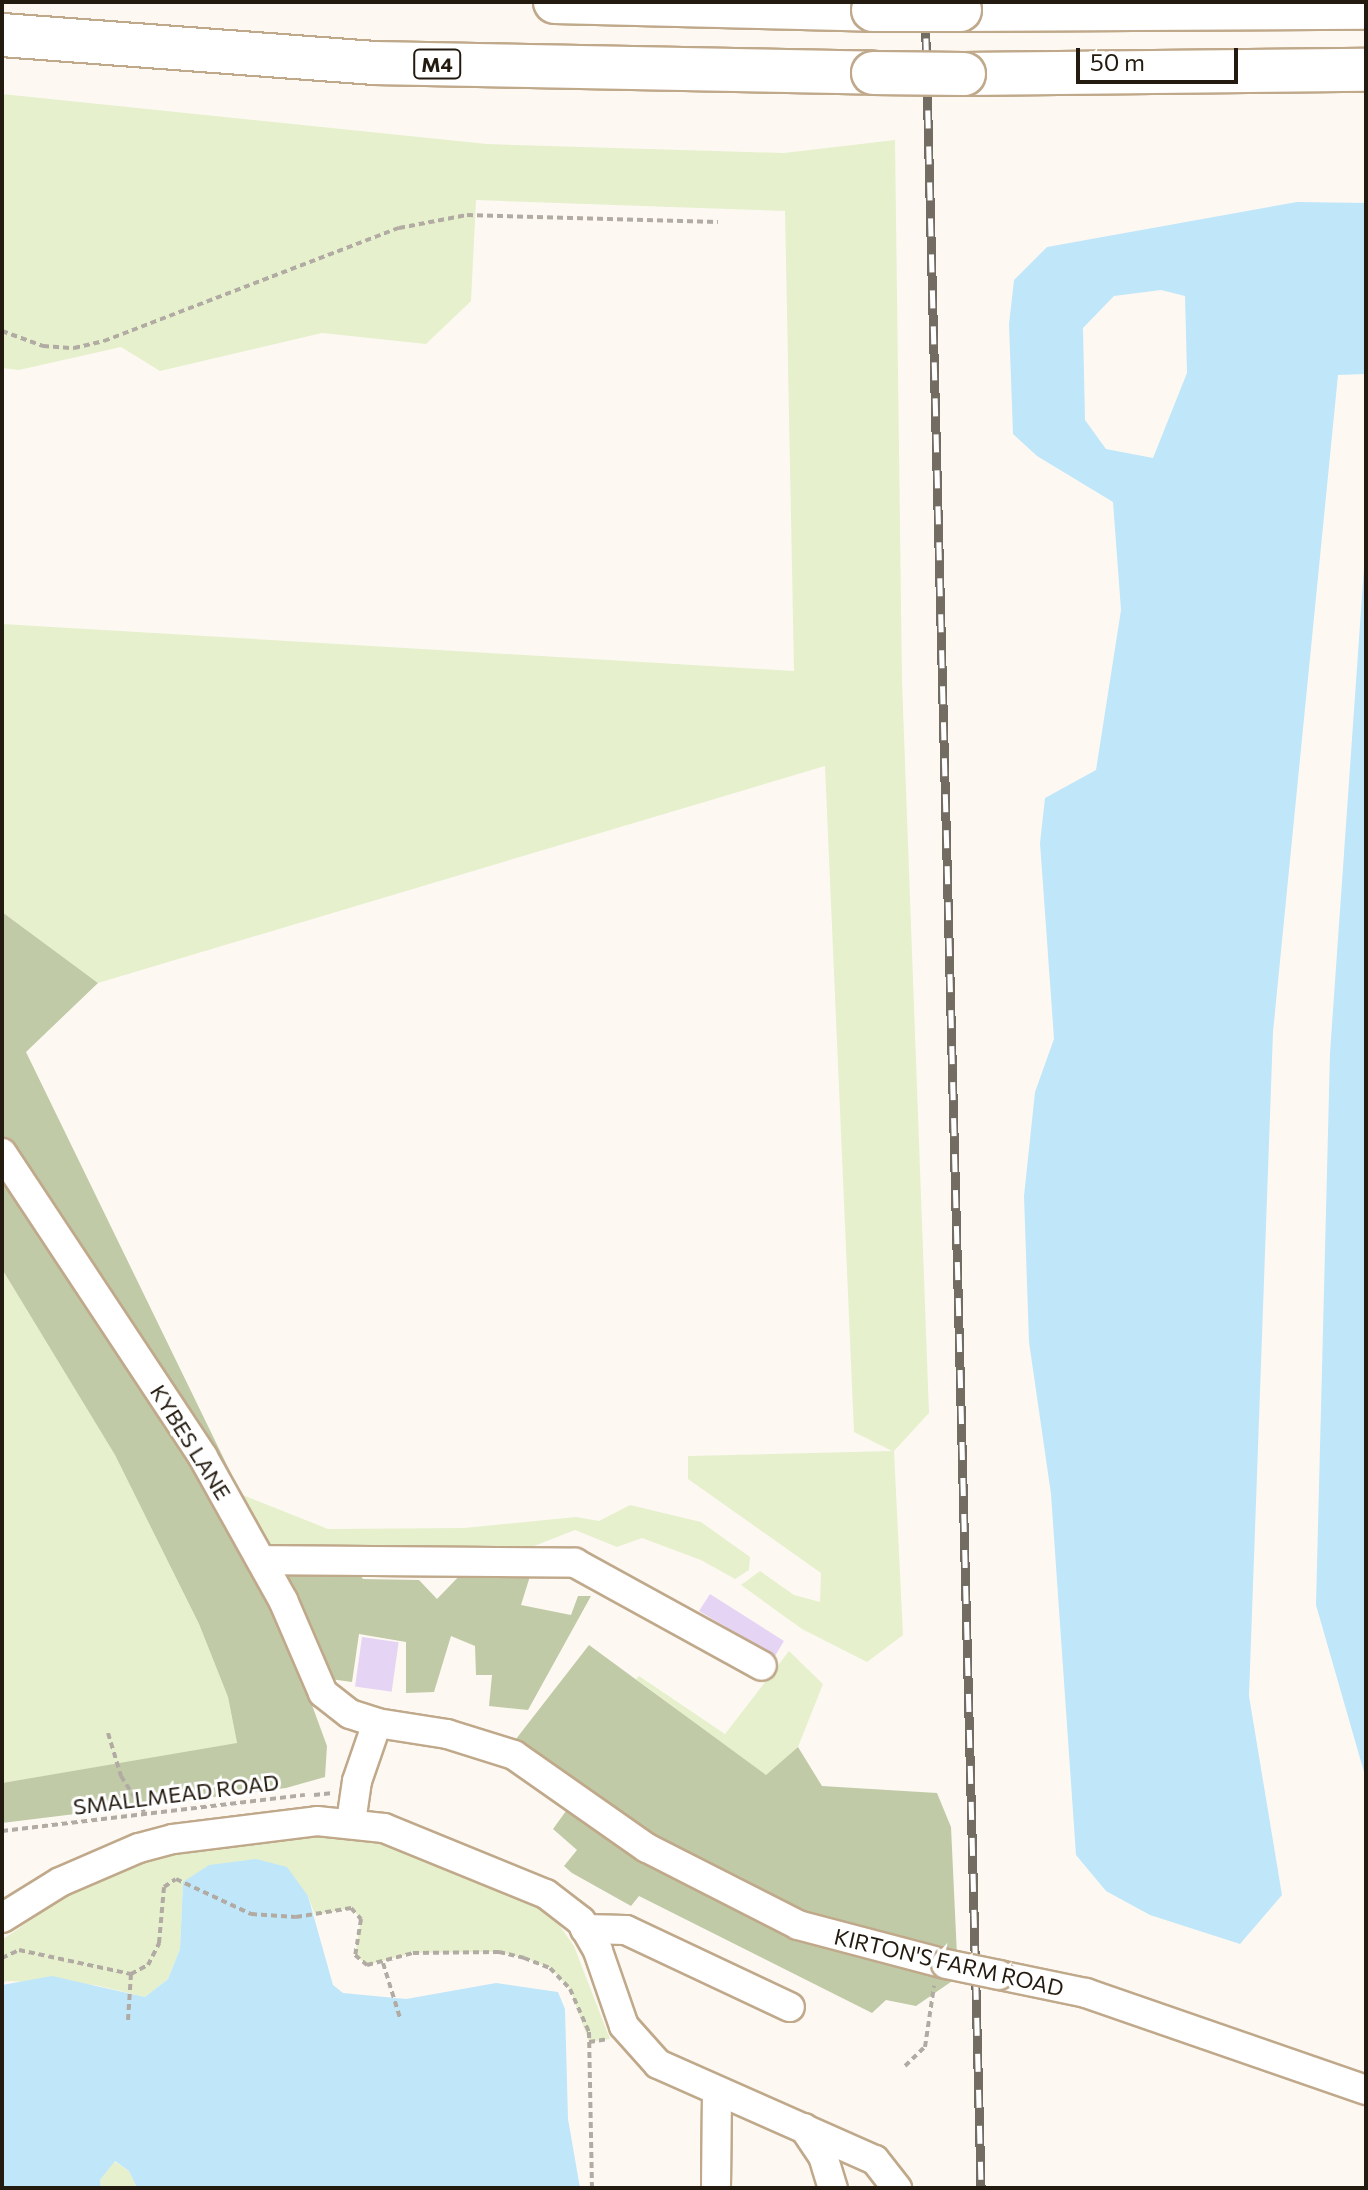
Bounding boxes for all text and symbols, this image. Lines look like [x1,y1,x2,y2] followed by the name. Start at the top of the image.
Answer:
[1080,32,1242,82] scale bar
[1090,47,1145,76] text: 50 m
[413,48,461,80] road number: M4
[145,1380,237,1504] street label: KYBES LANE
[72,1768,280,1820] street label: SMALLMEAD ROAD
[832,1923,1066,2001] street label: KIRTON'S FARM ROAD

